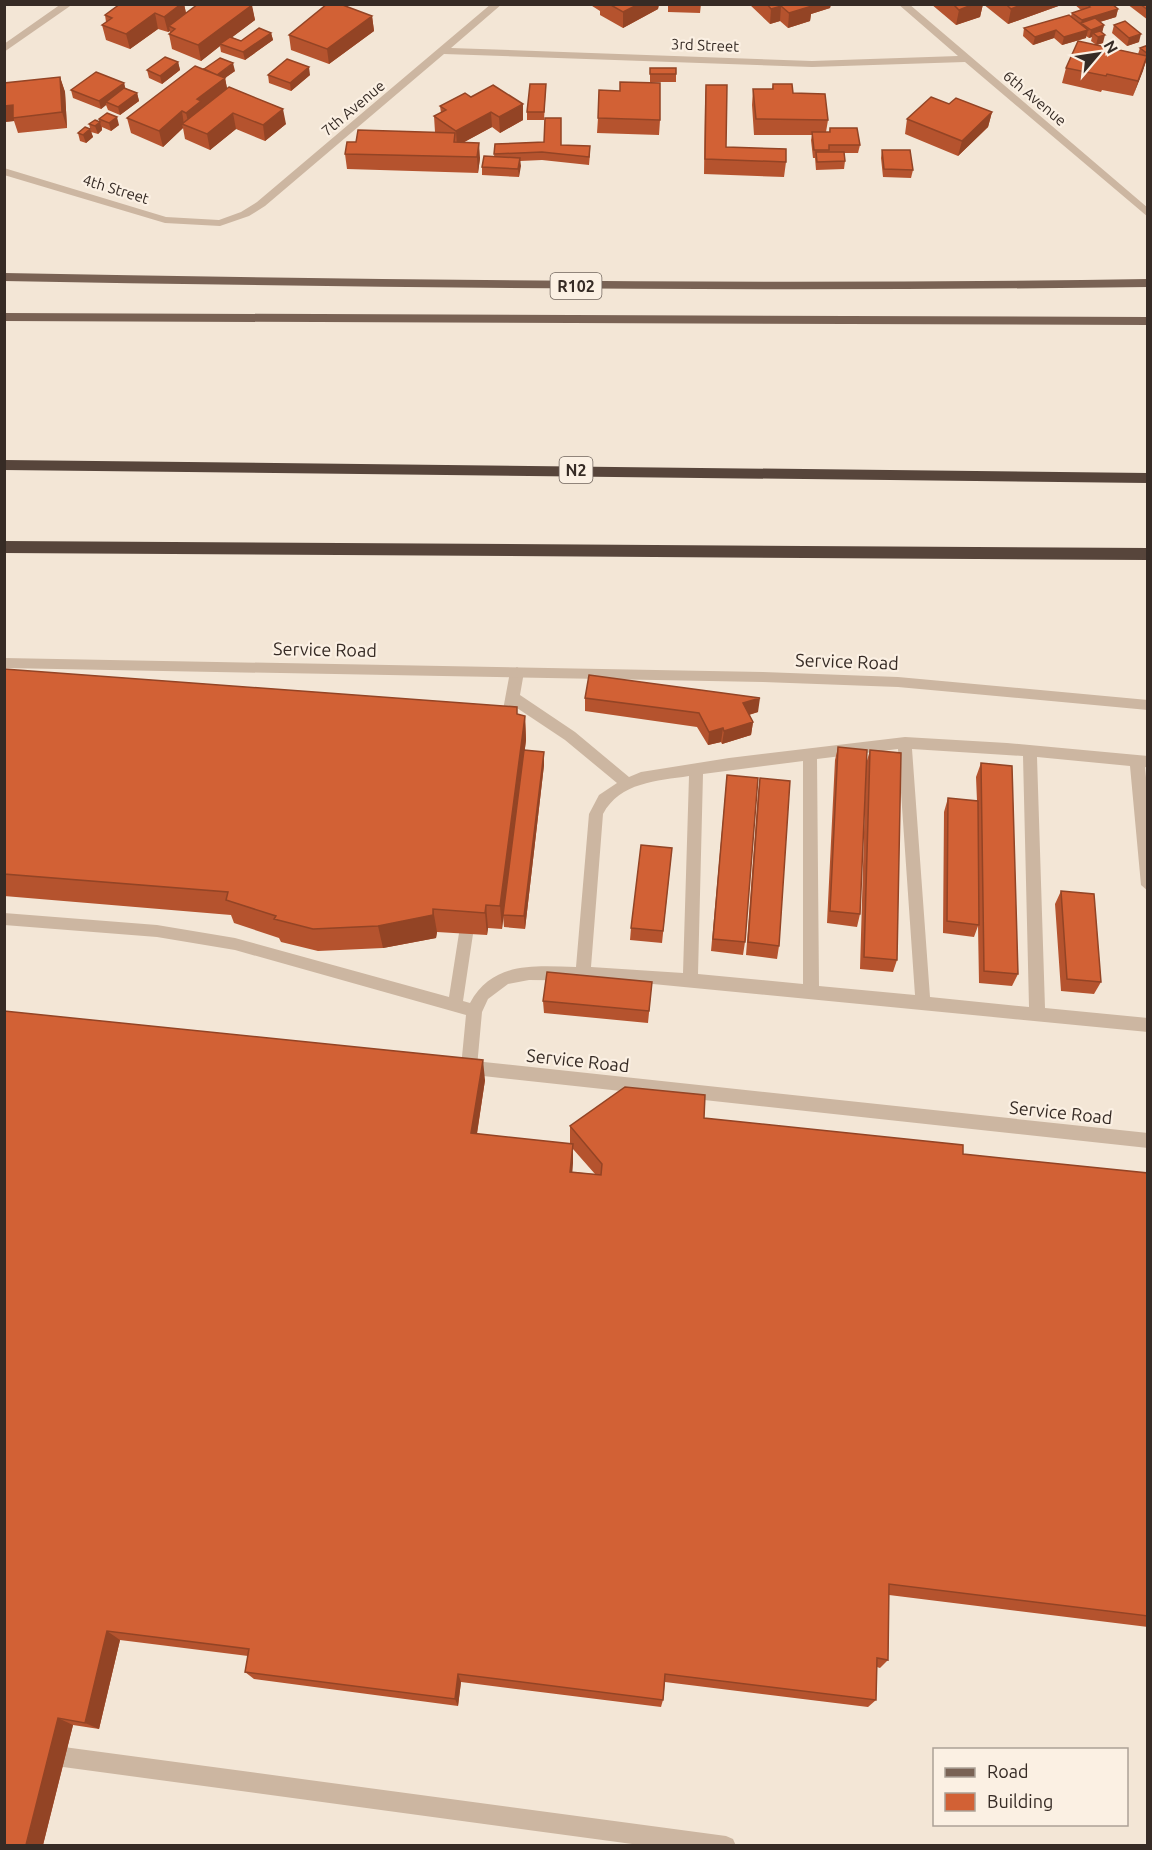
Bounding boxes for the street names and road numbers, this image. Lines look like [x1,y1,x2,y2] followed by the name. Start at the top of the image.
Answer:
[671,35,739,55] street label: 3rd Street
[1000,67,1070,129] street label: 6th Avenue
[318,77,388,139] street label: 7th Avenue
[81,171,151,207] street label: 4th Street
[550,273,602,299] road number: R102
[560,457,592,483] road number: N2
[273,638,377,660] street label: Service Road
[795,649,899,673] street label: Service Road
[525,1045,631,1075] street label: Service Road
[1008,1097,1114,1127] street label: Service Road

